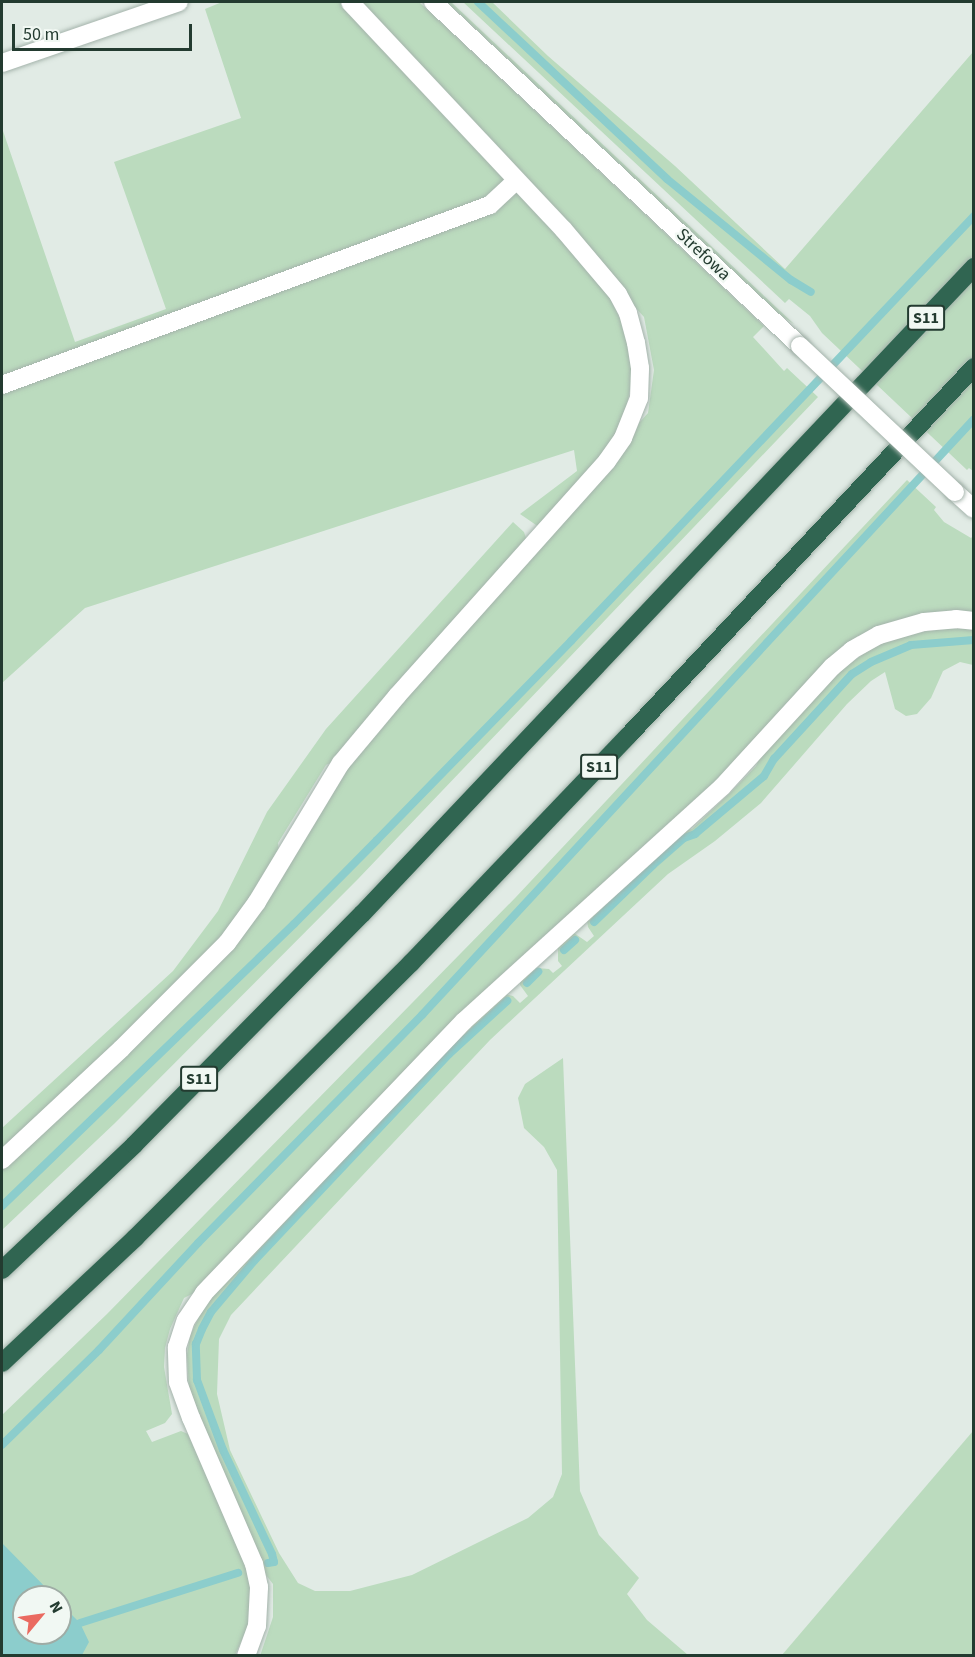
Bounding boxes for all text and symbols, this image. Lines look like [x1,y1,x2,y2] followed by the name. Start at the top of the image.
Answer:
[15,12,195,50] scale bar
[23,22,59,47] text: 50 m
[671,224,735,286] street label: Strefowa
[906,305,946,331] road number: S11
[580,754,618,780] road number: S11
[180,1066,218,1092] road number: S11
[12,1585,72,1645] north arrow
[44,1597,68,1617] text: N

